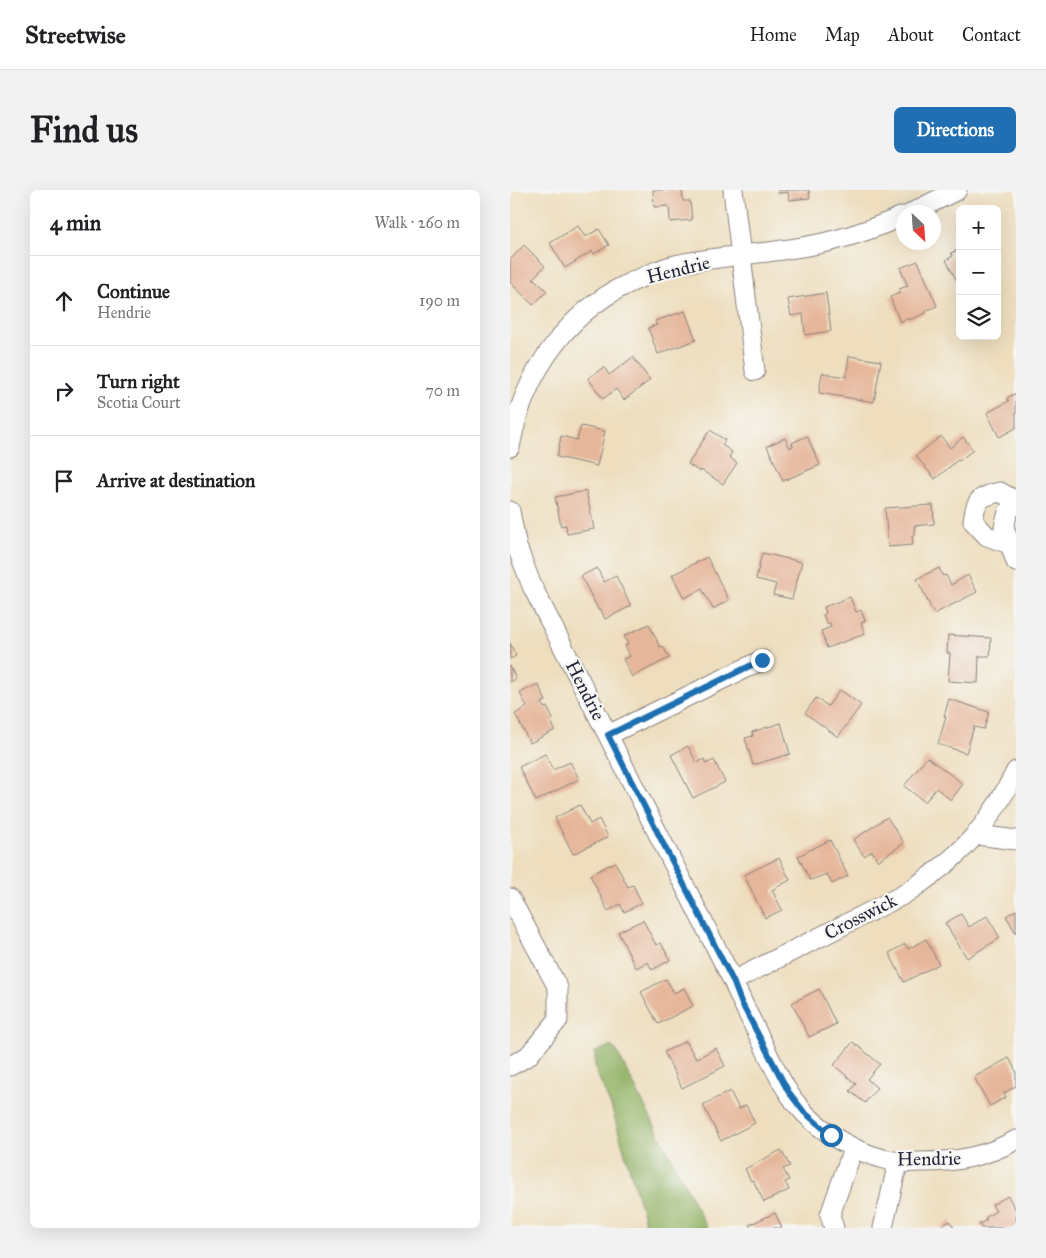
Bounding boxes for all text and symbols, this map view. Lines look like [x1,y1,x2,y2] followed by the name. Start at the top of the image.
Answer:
[25,20,126,50] text: Streetwise
[750,24,797,46] text: Home
[825,24,860,46] text: Map
[888,24,934,46] text: About
[962,24,1021,46] text: Contact
[894,107,1016,153] button: Directions
[30,109,138,152] text: Find us
[896,205,941,250] north arrow
[956,205,1001,340] map controls
[956,205,1001,250] button: +
[50,210,101,236] text: 4 min
[374,213,460,232] text: Walk · 260 m
[956,250,1001,295] button: −
[644,251,712,288] street label: Hendrie
[97,280,170,303] text: Continue
[50,287,78,315] icon: ahead
[419,291,460,310] text: 190 m
[956,295,1001,340] button: layers
[97,303,151,322] text: Hendrie
[97,370,180,393] text: Turn right
[50,377,78,405] icon: right
[425,381,460,400] text: 70 m
[97,393,181,412] text: Scotia Court
[50,467,78,495] icon: arrive
[97,469,255,492] text: Arrive at destination
[751,649,774,672] route end
[561,656,610,724] street label: Hendrie
[820,888,900,944] street label: Crosswick
[820,1124,843,1147] route start
[897,1146,961,1171] street label: Hendrie

